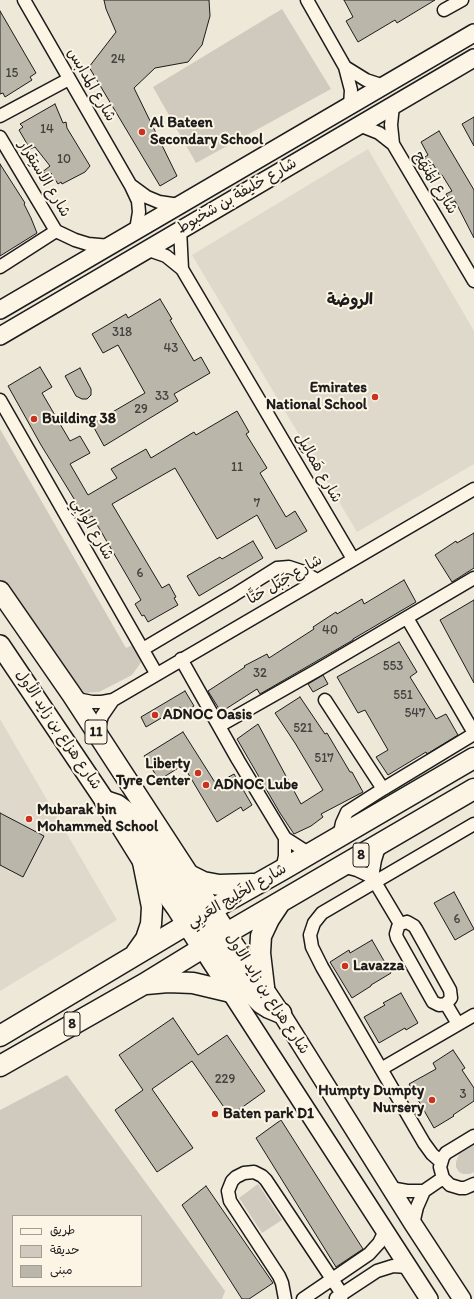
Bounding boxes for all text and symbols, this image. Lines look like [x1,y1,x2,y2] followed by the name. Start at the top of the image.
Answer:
[63,45,119,125] street label: شارع المدابس
[111,52,125,68] house number: 24
[6,66,18,82] house number: 15
[150,114,263,149] place label: Al Bateen Secondary School
[40,122,54,138] house number: 14
[137,127,147,137] marker: Al Bateen Secondary School
[14,137,74,221] street label: شارع الاستِقرار
[409,148,461,218] street label: شارع المَنهَج
[57,152,71,168] house number: 10
[174,154,300,238] street label: شارع خليفة بن شخبوط
[327,291,373,311] district label: الروضة
[112,325,132,341] house number: 318
[164,341,178,357] house number: 43
[266,379,367,414] place label: Emirates National School
[155,389,169,405] house number: 33
[370,392,380,402] marker: Emirates National School
[134,402,148,418] house number: 29
[42,410,116,428] place label: Building 38
[29,414,39,424] marker: Building 38
[291,430,345,506] street label: شارع هَمالِيل
[231,460,243,476] house number: 11
[67,495,117,563] street label: شارع الوابِي
[254,496,260,512] house number: 7
[244,551,326,609] street label: شارع جَبَل حَتَّا
[137,566,143,582] house number: 6
[322,623,338,639] house number: 40
[383,659,403,675] house number: 553
[253,666,267,682] house number: 32
[11,667,105,793] street label: شارع هزاع بن زايد الأول
[393,688,413,704] house number: 551
[163,706,252,724] place label: ADNOC Oasis
[404,706,426,722] house number: 547
[150,710,160,720] marker: ADNOC Oasis
[85,720,107,744] road number: 11
[293,721,313,737] house number: 521
[314,751,334,767] house number: 517
[116,755,190,790] place label: Liberty Tyre Center
[193,768,203,778] marker: Liberty Tyre Center
[214,776,298,794] place label: ADNOC Lube
[201,780,211,790] marker: ADNOC Lube
[37,801,158,836] place label: Mubarak bin Mohammed School
[24,814,34,824] marker: Mubarak bin Mohammed School
[353,843,369,867] road number: 8
[184,860,290,932] street label: شارع الخَلِيج العَربِي
[454,912,460,928] house number: 6
[221,930,313,1058] street label: شارع هزاع بن زايد الأول
[353,957,404,975] place label: Lavazza
[340,961,350,971] marker: Lavazza
[64,1012,80,1036] road number: 8
[215,1072,235,1088] house number: 229
[318,1082,424,1117] place label: Humpty Dumpty Nursery
[459,1087,467,1103] house number: 3
[427,1095,437,1105] marker: Humpty Dumpty Nursery
[223,1105,314,1123] place label: Baten park D1
[210,1109,220,1119] marker: Baten park D1
[12,1215,142,1287] legend
[50,1223,75,1237] text: طريق
[50,1243,79,1257] text: حديقة
[50,1263,73,1277] text: مبنى

